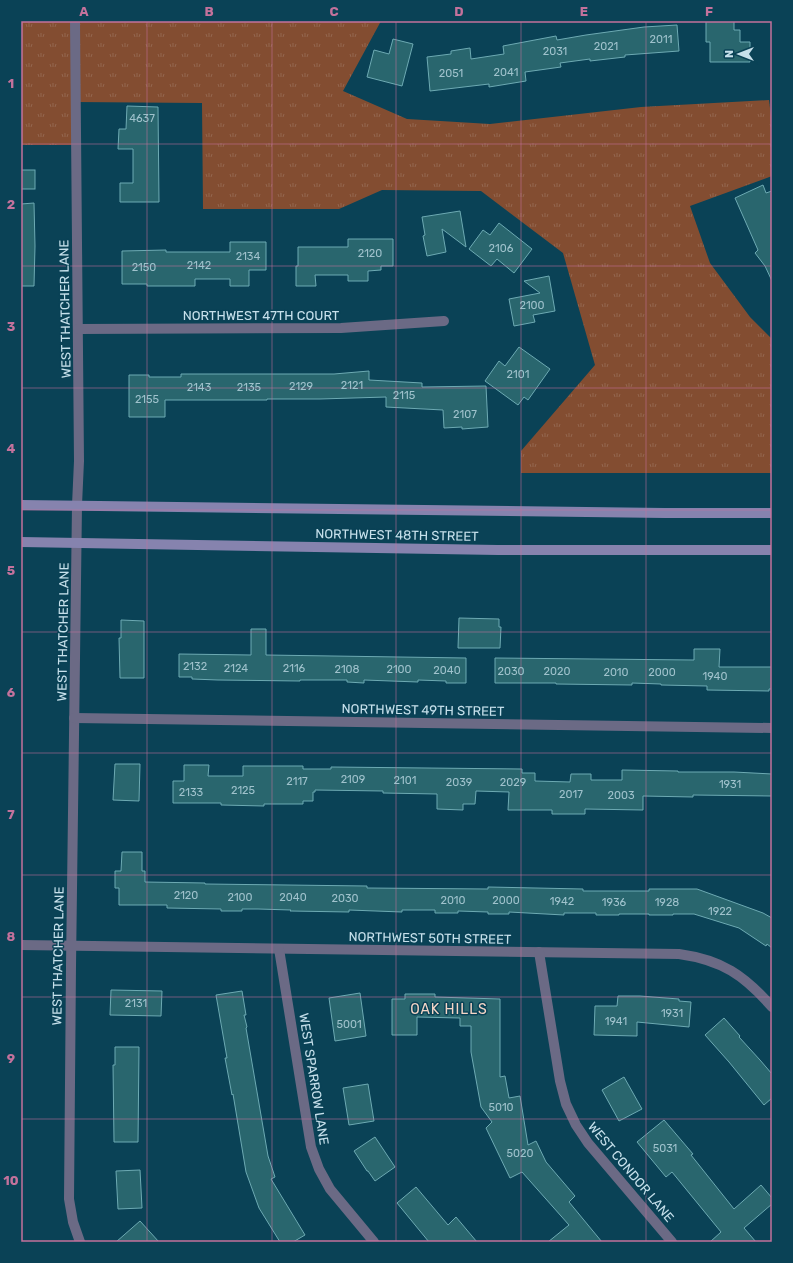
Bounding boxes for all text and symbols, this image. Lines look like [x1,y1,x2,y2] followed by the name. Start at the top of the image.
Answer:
[79,4,89,19] text: A
[204,4,214,19] text: B
[329,4,339,19] text: C
[454,4,464,19] text: D
[580,4,588,19] text: E
[705,4,713,19] text: F
[650,33,672,46] house number: 2011
[719,34,759,74] north arrow
[594,40,618,53] house number: 2021
[543,45,567,58] house number: 2031
[723,50,736,58] text: N
[494,66,518,79] house number: 2041
[439,67,463,80] house number: 2051
[8,76,14,91] text: 1
[129,112,155,125] house number: 4637
[7,197,15,212] text: 2
[56,239,74,378] street label: WEST THATCHER LANE
[489,242,514,255] house number: 2106
[358,247,382,260] house number: 2120
[236,250,260,263] house number: 2134
[187,259,211,272] house number: 2142
[132,261,156,274] house number: 2150
[519,299,545,312] house number: 2100
[183,308,340,323] street label: NORTHWEST 47TH COURT
[7,319,16,334] text: 3
[507,368,529,381] house number: 2101
[341,379,363,392] house number: 2121
[289,380,313,393] house number: 2129
[187,381,212,394] house number: 2143
[237,381,262,394] house number: 2135
[393,389,416,402] house number: 2115
[135,393,160,406] house number: 2155
[453,408,477,421] house number: 2107
[7,441,16,456] text: 4
[315,526,479,544] street label: NORTHWEST 48TH STREET
[54,562,72,701] street label: WEST THATCHER LANE
[7,563,15,578] text: 5
[183,660,207,673] house number: 2132
[224,662,248,675] house number: 2124
[283,662,306,675] house number: 2116
[334,663,360,676] house number: 2108
[386,663,412,676] house number: 2100
[433,664,461,677] house number: 2040
[497,665,525,678] house number: 2030
[544,665,570,678] house number: 2020
[603,666,629,679] house number: 2010
[648,666,676,679] house number: 2000
[703,670,727,683] house number: 1940
[7,685,16,700] text: 6
[342,701,505,719] street label: NORTHWEST 49TH STREET
[341,773,365,786] house number: 2109
[394,774,416,787] house number: 2101
[286,775,308,788] house number: 2117
[446,776,472,789] house number: 2039
[500,776,526,789] house number: 2029
[719,778,741,791] house number: 1931
[231,784,256,797] house number: 2125
[179,786,204,799] house number: 2133
[559,788,583,801] house number: 2017
[607,789,635,802] house number: 2003
[7,807,15,822] text: 7
[49,886,67,1025] street label: WEST THATCHER LANE
[174,889,198,902] house number: 2120
[227,891,253,904] house number: 2100
[279,891,307,904] house number: 2040
[331,892,359,905] house number: 2030
[440,894,466,907] house number: 2010
[492,894,520,907] house number: 2000
[550,895,574,908] house number: 1942
[602,896,627,909] house number: 1936
[655,896,679,909] house number: 1928
[708,905,732,918] house number: 1922
[7,929,16,944] text: 8
[348,929,512,947] street label: NORTHWEST 50TH STREET
[125,997,147,1010] house number: 2131
[410,1001,488,1018] district label: OAK HILLS
[661,1007,683,1020] house number: 1931
[296,1012,332,1146] street label: WEST SPARROW LANE
[605,1015,627,1028] house number: 1941
[336,1018,362,1031] house number: 5001
[7,1051,15,1066] text: 9
[488,1101,514,1114] house number: 5010
[585,1119,677,1225] street label: WEST CONDOR LANE
[653,1142,677,1155] house number: 5031
[507,1147,533,1160] house number: 5020
[3,1173,19,1188] text: 10

